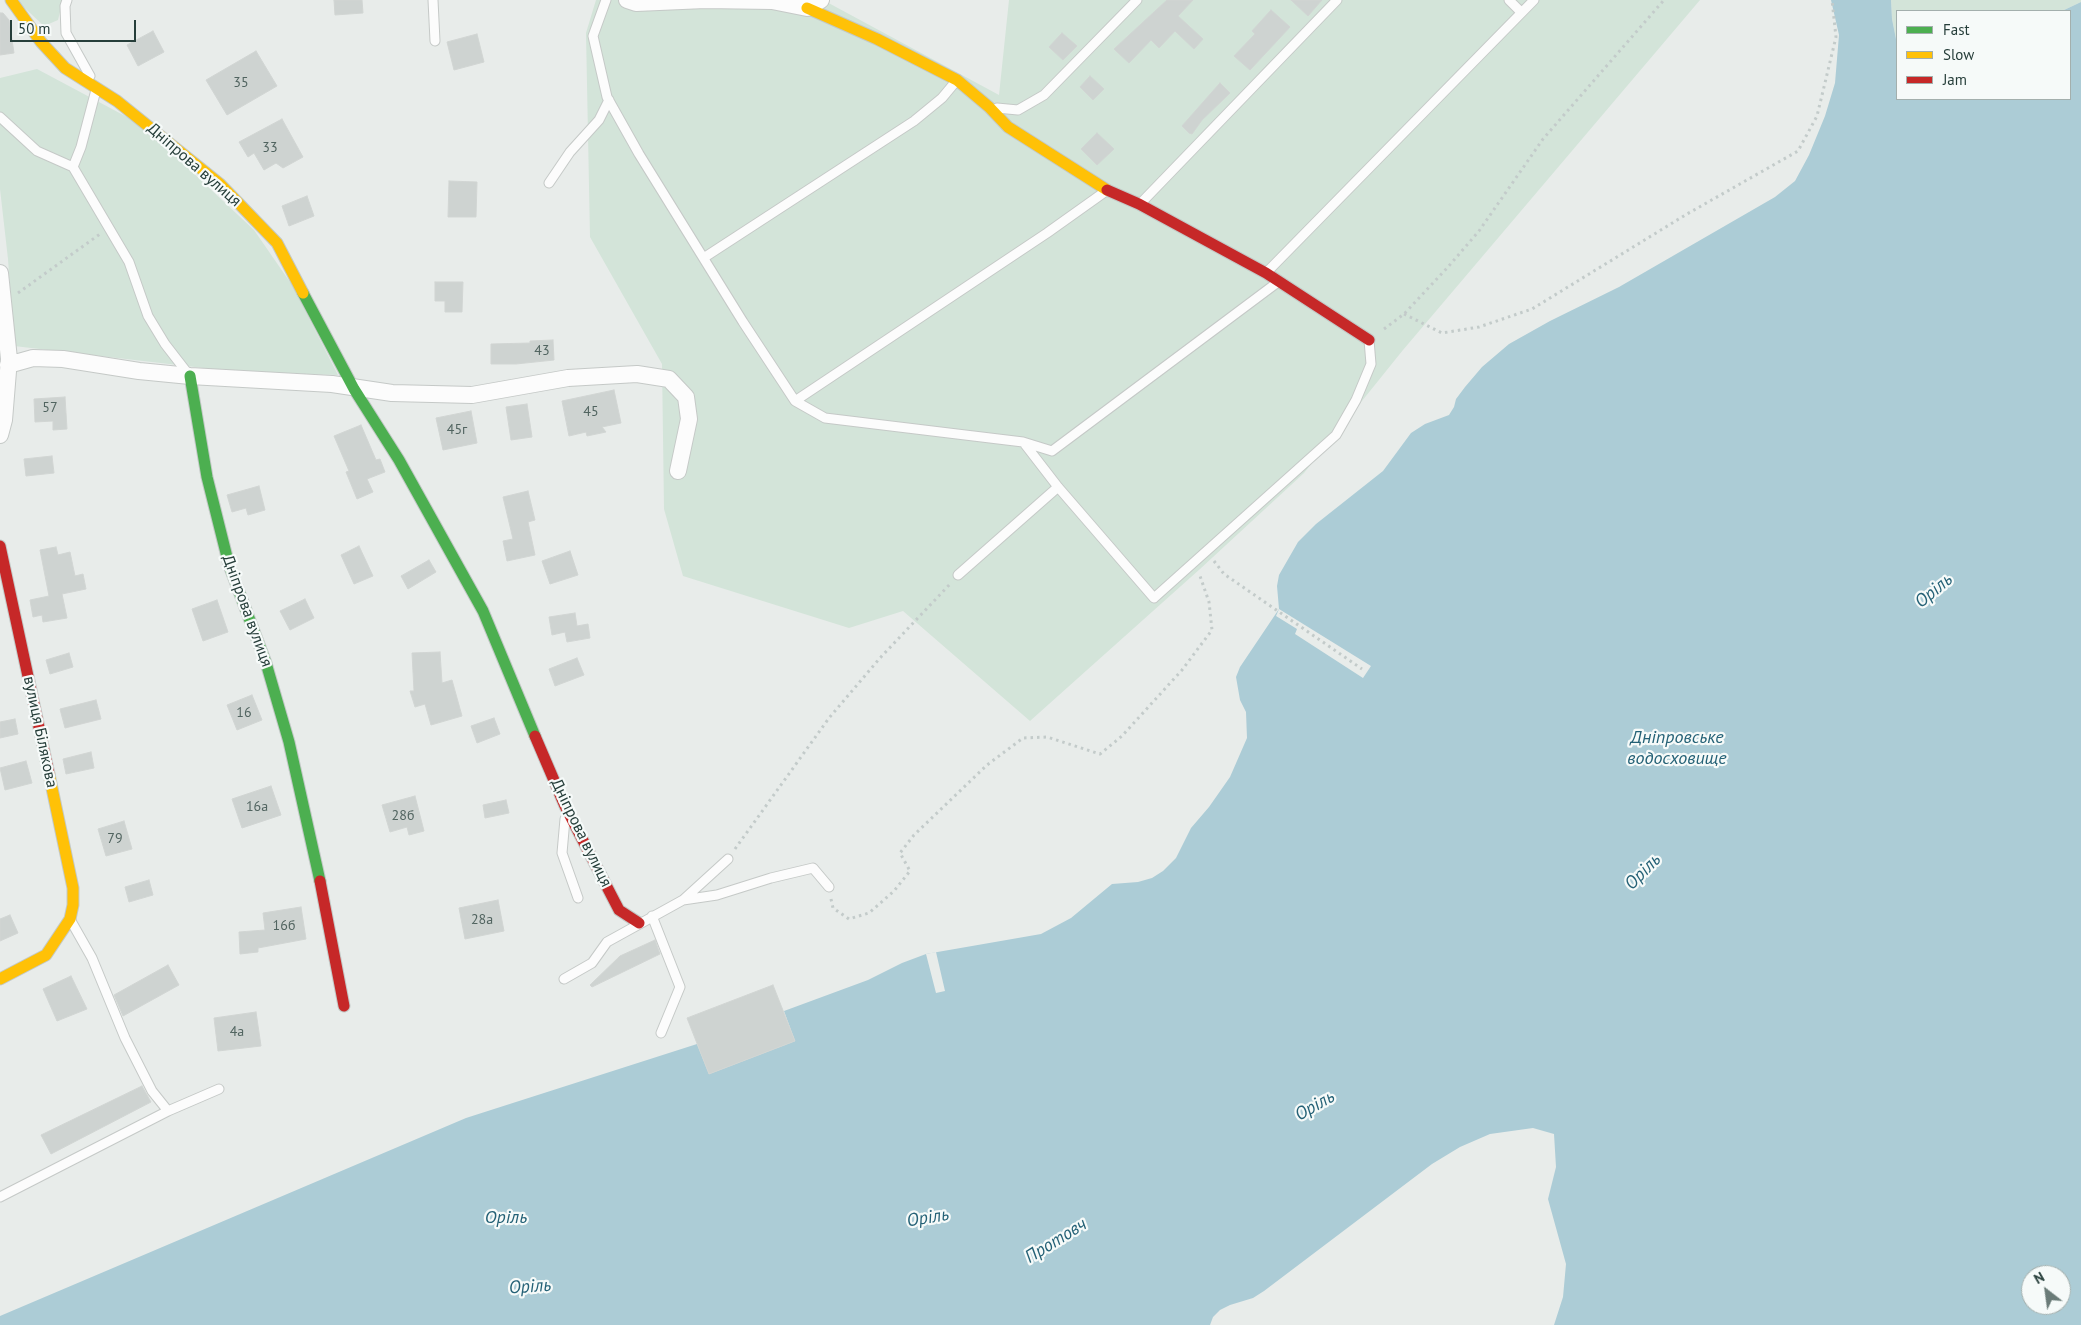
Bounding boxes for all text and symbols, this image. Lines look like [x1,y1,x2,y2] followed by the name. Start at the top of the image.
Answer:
[12,10,139,42] scale bar
[1896,10,2071,100] legend
[18,19,51,38] text: 50 m
[1943,20,1970,39] text: Fast
[1943,45,1974,64] text: Slow
[1943,70,1967,89] text: Jam
[233,75,249,91] house number: 35
[143,119,245,211] street label: Дніпрова вулиця
[262,140,278,156] house number: 33
[534,343,550,359] house number: 43
[42,400,58,416] house number: 57
[583,404,599,420] house number: 45
[447,422,467,438] house number: 45г
[218,552,276,670] street label: Дніпрова вулиця
[1911,569,1957,613] water label: Оріль
[19,675,61,789] street label: вулиця Білякова
[236,705,252,721] house number: 16
[1627,727,1727,770] water label: Дніпровське водосховище
[547,776,615,890] street label: Дніпрова вулиця
[246,799,268,815] house number: 16а
[392,808,414,824] house number: 28б
[107,831,123,847] house number: 79
[1620,849,1666,895] water label: Оріль
[471,912,493,928] house number: 28а
[273,918,295,934] house number: 16б
[230,1024,244,1040] house number: 4а
[1291,1086,1339,1126] water label: Оріль
[905,1204,951,1232] water label: Оріль
[485,1207,527,1229] water label: Орiль
[1021,1214,1091,1268] water label: Протовч
[2021,1265,2071,1315] north arrow
[2031,1268,2047,1288] text: N
[508,1275,552,1299] water label: Оріль

